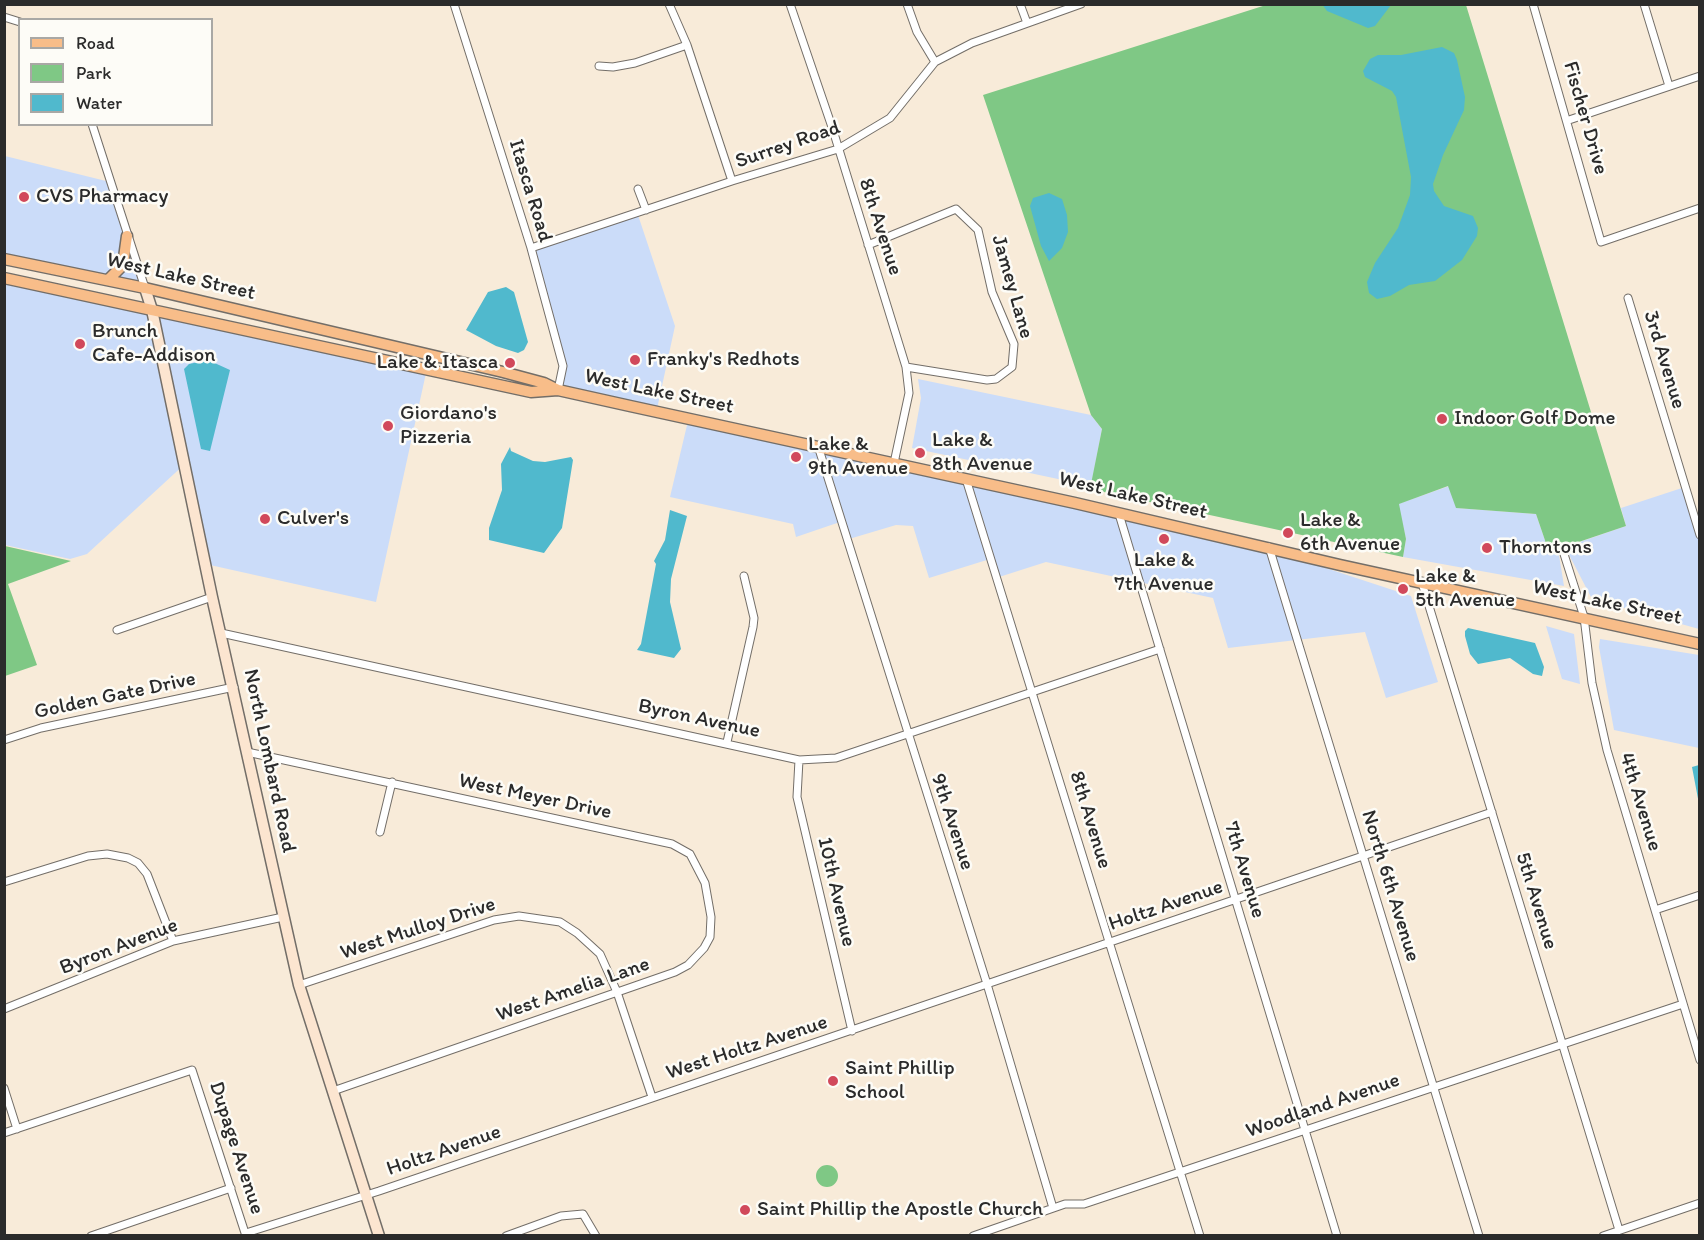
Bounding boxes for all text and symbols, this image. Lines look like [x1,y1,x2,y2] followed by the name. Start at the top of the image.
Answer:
[18,18,213,126] legend
[76,32,115,54] text: Road
[1557,58,1613,178] street label: Fischer Drive
[76,62,111,84] text: Park
[76,92,122,114] text: Water
[732,115,844,175] street label: Surrey Road
[502,137,558,245] street label: Itasca Road
[852,175,908,279] street label: 8th Avenue
[36,184,168,210] place label: CVS Pharmacy
[17,190,31,204] marker: CVS Pharmacy
[985,232,1039,342] street label: Jamey Lane
[104,248,258,306] street label: West Lake Street
[1637,308,1691,412] street label: 3rd Avenue
[92,319,215,369] place label: Brunch Cafe-Addison
[73,337,87,351] marker: Brunch Cafe-Addison
[647,347,800,373] place label: Franky's Redhots
[376,350,498,376] place label: Lake & Itasca
[628,353,642,367] marker: Franky's Redhots
[503,356,517,370] marker: Lake & Itasca
[582,364,736,420] street label: West Lake Street
[400,401,497,451] place label: Giordano's Pizzeria
[1454,406,1616,432] place label: Indoor Golf Dome
[1435,412,1449,426] marker: Indoor Golf Dome
[381,419,395,433] marker: Giordano's Pizzeria
[932,428,1033,478] place label: Lake & 8th Avenue
[808,432,908,482] place label: Lake & 9th Avenue
[913,446,927,460] marker: Lake & 8th Avenue
[789,450,803,464] marker: Lake & 9th Avenue
[1056,467,1210,525] street label: West Lake Street
[277,506,349,532] place label: Culver's
[1300,508,1400,558] place label: Lake & 6th Avenue
[258,512,272,526] marker: Culver's
[1281,526,1295,540] marker: Lake & 6th Avenue
[1157,532,1171,546] marker: Lake & 7th Avenue
[1499,535,1592,561] place label: Thorntons
[1480,541,1494,555] marker: Thorntons
[1114,548,1214,598] place label: Lake & 7th Avenue
[1415,564,1515,614] place label: Lake & 5th Avenue
[1530,575,1684,631] street label: West Lake Street
[1396,582,1410,596] marker: Lake & 5th Avenue
[32,667,198,725] street label: Golden Gate Drive
[237,667,301,855] street label: North Lombard Road
[636,694,762,744] street label: Byron Avenue
[1613,750,1667,854] street label: 4th Avenue
[1063,768,1117,872] street label: 8th Avenue
[456,769,614,825] street label: West Meyer Drive
[925,771,979,873] street label: 9th Avenue
[1355,807,1425,965] street label: North 6th Avenue
[1217,819,1271,921] street label: 7th Avenue
[811,835,861,949] street label: 10th Avenue
[1509,849,1563,953] street label: 5th Avenue
[1106,875,1226,937] street label: Holtz Avenue
[337,892,499,966] street label: West Mulloy Drive
[56,913,182,981] street label: Byron Avenue
[493,952,653,1028] street label: West Amelia Lane
[663,1010,831,1086] street label: West Holtz Avenue
[845,1056,955,1106] place label: Saint Phillip School
[1243,1068,1403,1144] street label: Woodland Avenue
[826,1074,840,1088] marker: Saint Phillip School
[203,1078,269,1218] street label: Dupage Avenue
[384,1120,504,1182] street label: Holtz Avenue
[757,1197,1043,1223] place label: Saint Phillip the Apostle Church
[738,1203,752,1217] marker: Saint Phillip the Apostle Church

